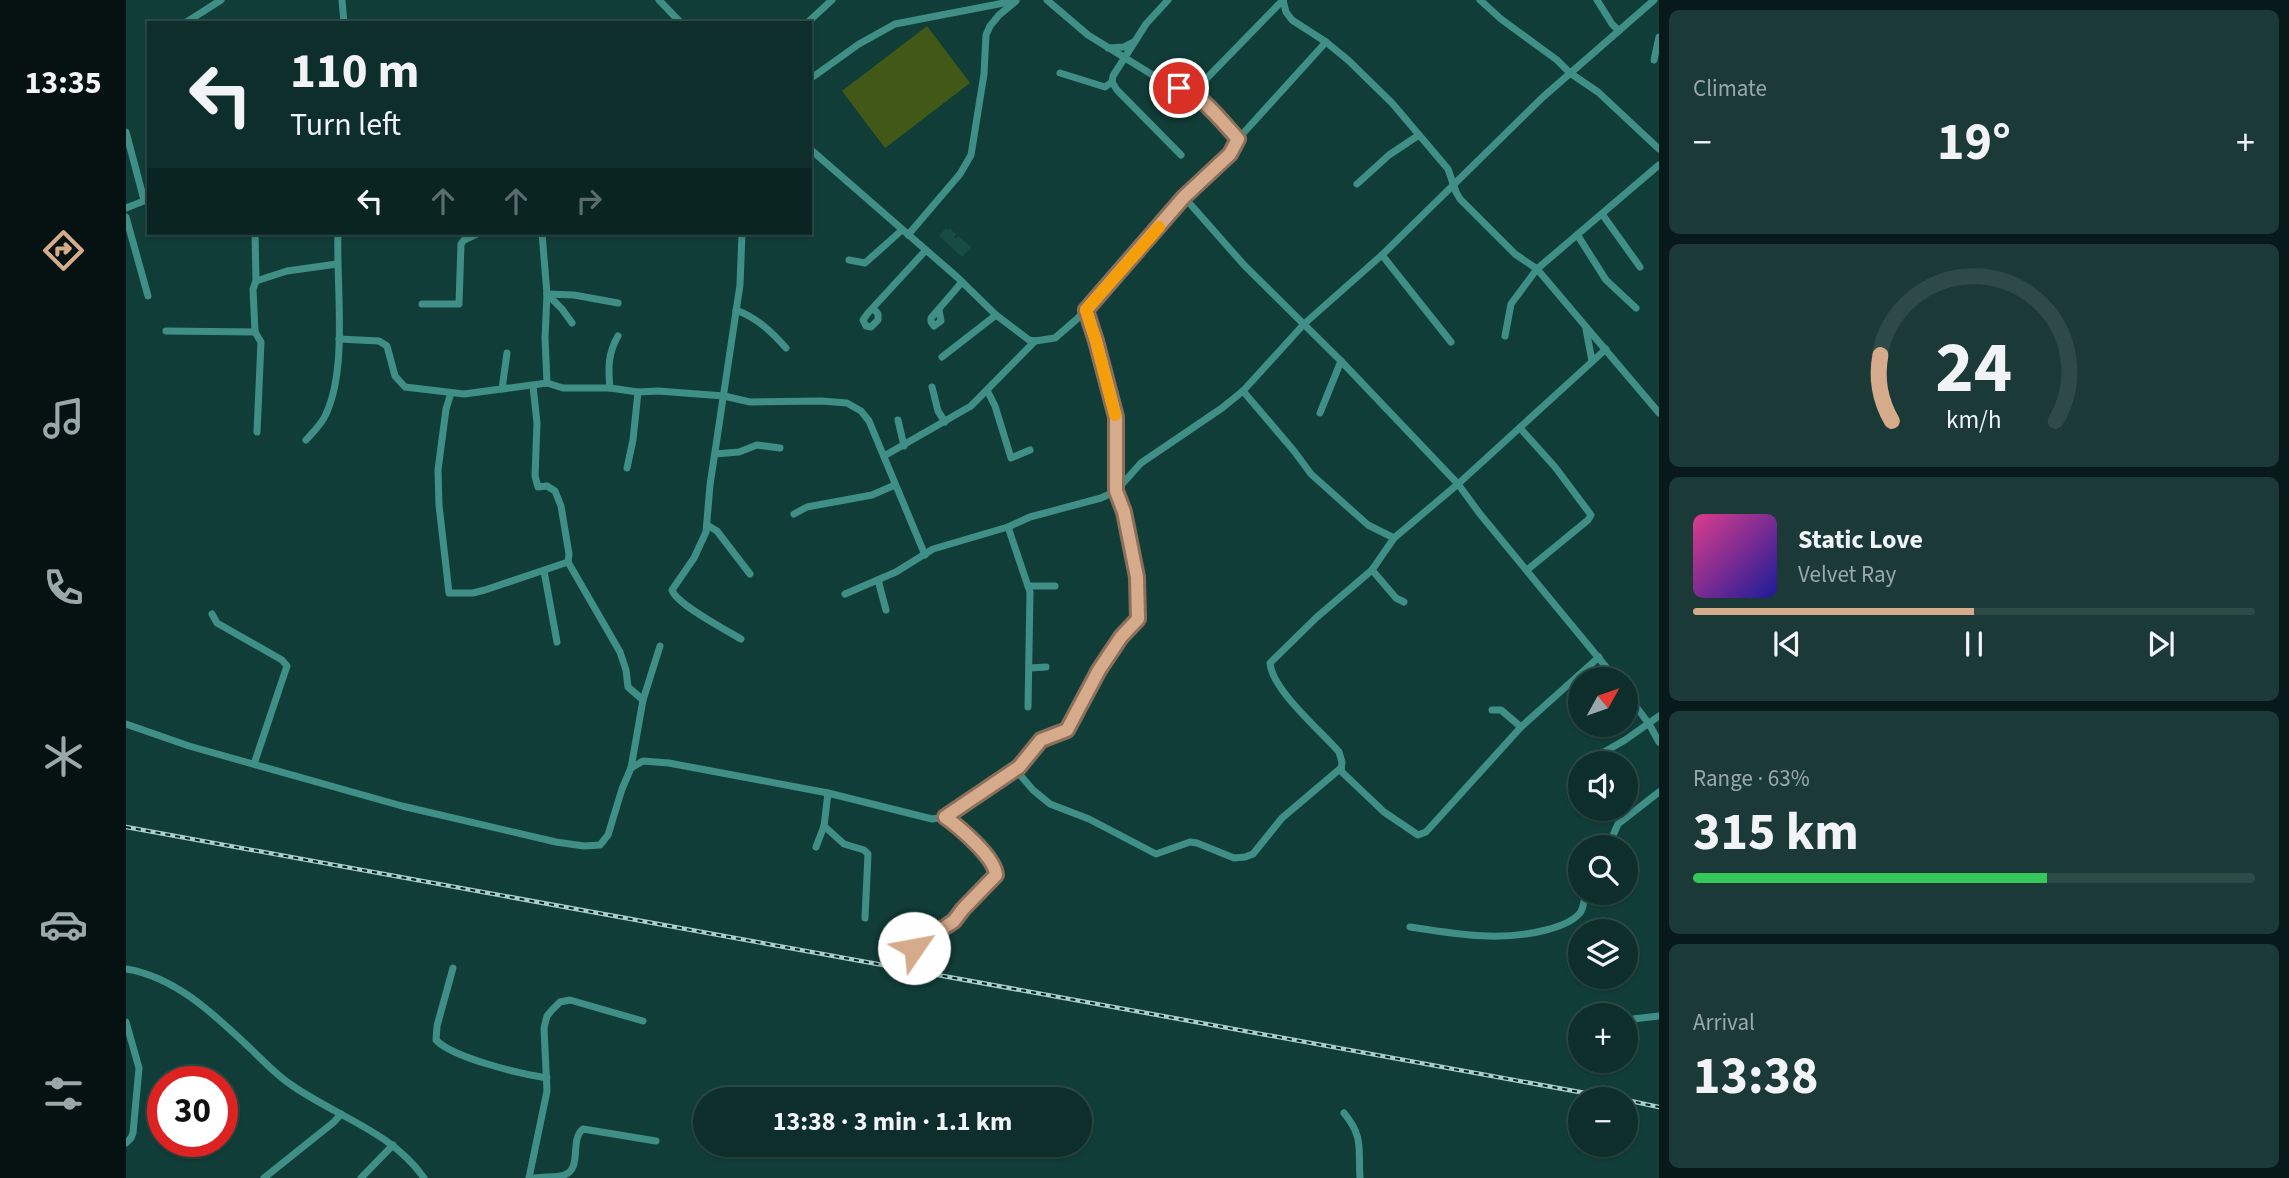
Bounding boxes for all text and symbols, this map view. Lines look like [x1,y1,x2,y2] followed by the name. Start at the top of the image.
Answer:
[290,37,419,107] text: 110 m
[175,49,266,140] icon: left
[1149,58,1209,118] pin
[24,60,102,106] text: 13:35
[1160,69,1198,107] icon: arrive
[1693,72,1767,105] text: Climate
[290,102,401,148] text: Turn left
[1937,106,2011,180] text: 19°
[1693,116,1712,170] text: −
[2236,116,2255,170] text: +
[351,182,389,220] icon: left
[424,182,462,220] icon: ahead
[497,182,535,220] icon: ahead
[570,182,608,220] icon: right
[39,226,88,275] icon: directions
[1936,317,2012,421] text: 24
[39,394,88,443] icon: music
[1946,402,2002,438] text: km/h
[1798,521,1923,558] text: Static Love
[1798,558,1896,591] text: Velvet Ray
[39,563,88,612] icon: phone
[1768,625,1806,663] icon: previous
[1955,625,1993,663] icon: pause
[2142,625,2180,663] icon: next
[1568,667,1638,737] north arrow
[1568,667,1638,1157] map controls
[39,732,88,781] icon: climate
[1568,751,1638,821] button: sound
[1693,762,1810,795] text: Range · 63%
[1693,796,1859,870] text: 315 km
[1568,835,1638,905] button: search
[39,900,88,949] icon: car
[877,911,951,985] position arrow
[1568,919,1638,989] button: layers
[1568,1003,1638,1073] button: +
[1693,1006,1755,1039] text: Arrival
[1693,1040,1818,1114] text: 13:38
[147,1066,238,1157] speed limit sign: 30
[39,1069,88,1118] icon: filters
[1568,1087,1638,1157] button: −
[773,1103,1012,1140] text: 13:38 · 3 min · 1.1 km

